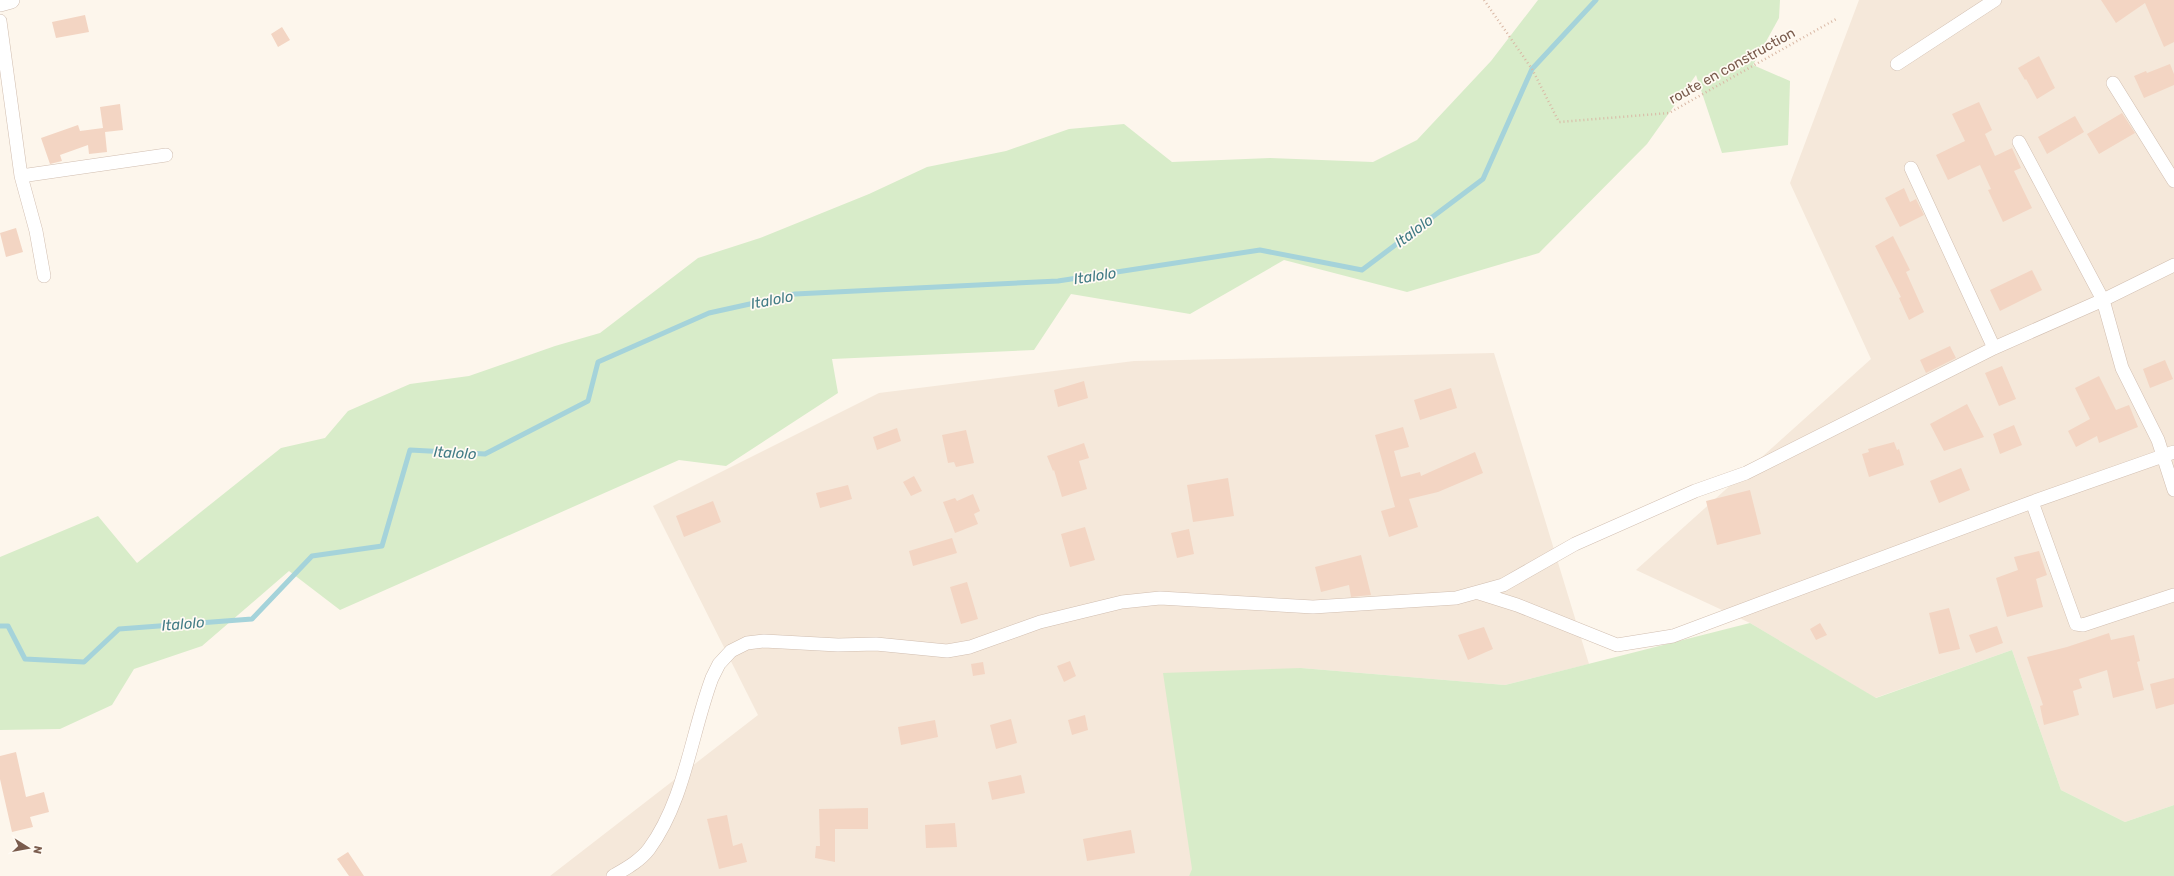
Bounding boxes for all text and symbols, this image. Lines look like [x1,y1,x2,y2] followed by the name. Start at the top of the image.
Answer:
[1666,24,1798,108] street label: route en construction
[1391,211,1437,251] water label: Italolo
[1072,264,1118,288] water label: Italolo
[749,287,795,313] water label: Italolo
[433,443,477,463] water label: Italolo
[161,613,206,635] water label: Italolo
[8,828,48,868] north arrow
[30,845,44,855] text: N

